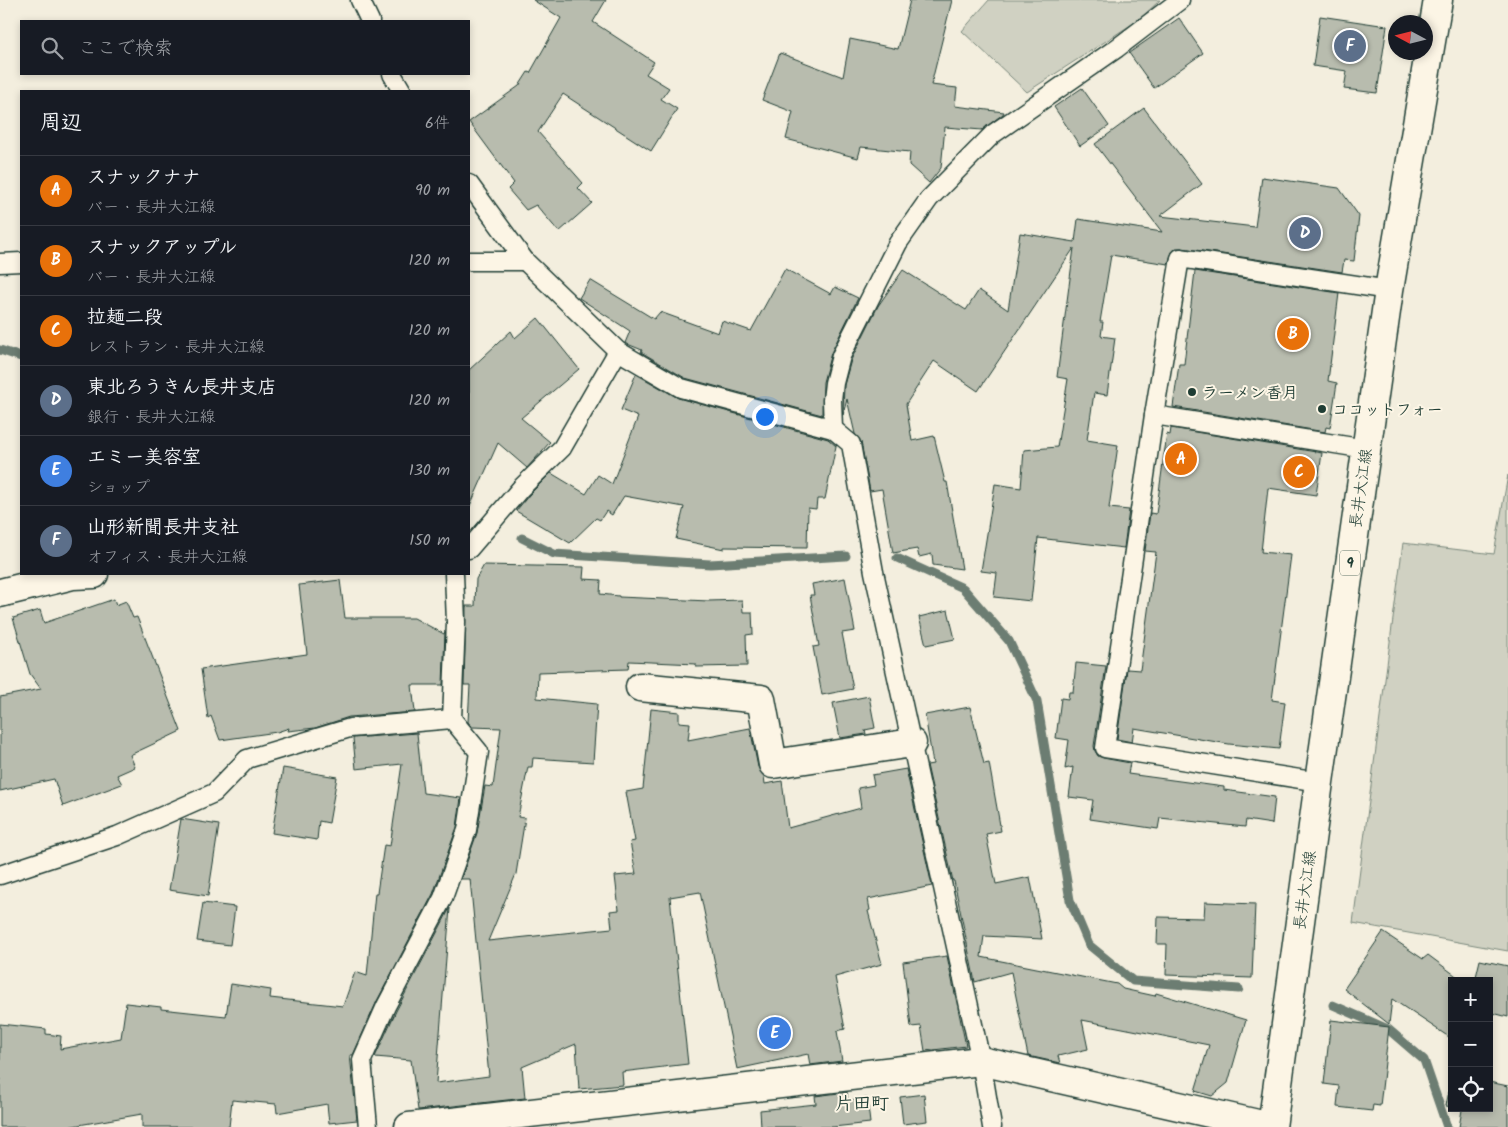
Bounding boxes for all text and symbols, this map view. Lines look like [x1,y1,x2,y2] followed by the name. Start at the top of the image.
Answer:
[1388,15,1433,60] north arrow
[20,20,470,75] search box
[1334,27,1366,65] pin: F
[38,34,66,62] icon: search
[78,34,173,64] text: ここで検索
[40,107,82,140] text: 周辺
[425,111,450,136] text: 6件
[87,163,201,193] text: スナックナナ
[51,178,61,203] text: A
[415,178,450,203] text: 90 m
[87,195,216,220] text: バー · 長井大江線
[1289,214,1321,252] pin: D
[87,233,237,263] text: スナックアップル
[51,248,61,273] text: B
[409,248,450,273] text: 120 m
[87,265,216,290] text: バー · 長井大江線
[87,303,163,333] text: 拉麺二段
[1277,315,1309,353] pin: B
[51,318,61,343] text: C
[409,318,450,343] text: 120 m
[87,335,265,360] text: レストラン · 長井大江線
[87,373,277,403] text: 東北ろうきん長井支店
[1202,381,1298,406] place label: ラーメン香月
[1186,386,1198,398] marker: ラーメン香月
[51,388,61,413] text: D
[409,388,450,413] text: 120 m
[1332,398,1443,423] place label: ココットフォー
[1316,403,1328,415] marker: ココットフォー
[752,404,778,430] your location
[87,405,216,430] text: 銀行 · 長井大江線
[1165,440,1197,478] pin: A
[87,443,201,473] text: エミー美容室
[1344,447,1379,530] street label: 長井大江線
[1283,453,1315,491] pin: C
[52,458,60,483] text: E
[409,458,450,483] text: 130 m
[87,475,150,500] text: ショップ
[87,513,239,543] text: 山形新聞長井支社
[52,528,60,553] text: F
[409,528,450,553] text: 150 m
[87,545,248,570] text: オフィス · 長井大江線
[1340,550,1360,576] road number: 9
[1288,849,1323,932] street label: 長井大江線
[1448,977,1493,1112] map controls
[1448,977,1493,1022] button: +
[759,1014,791,1052] pin: E
[1448,1022,1493,1067] button: −
[1448,1067,1493,1112] button: locate
[835,1090,889,1119] district label: 片田町

